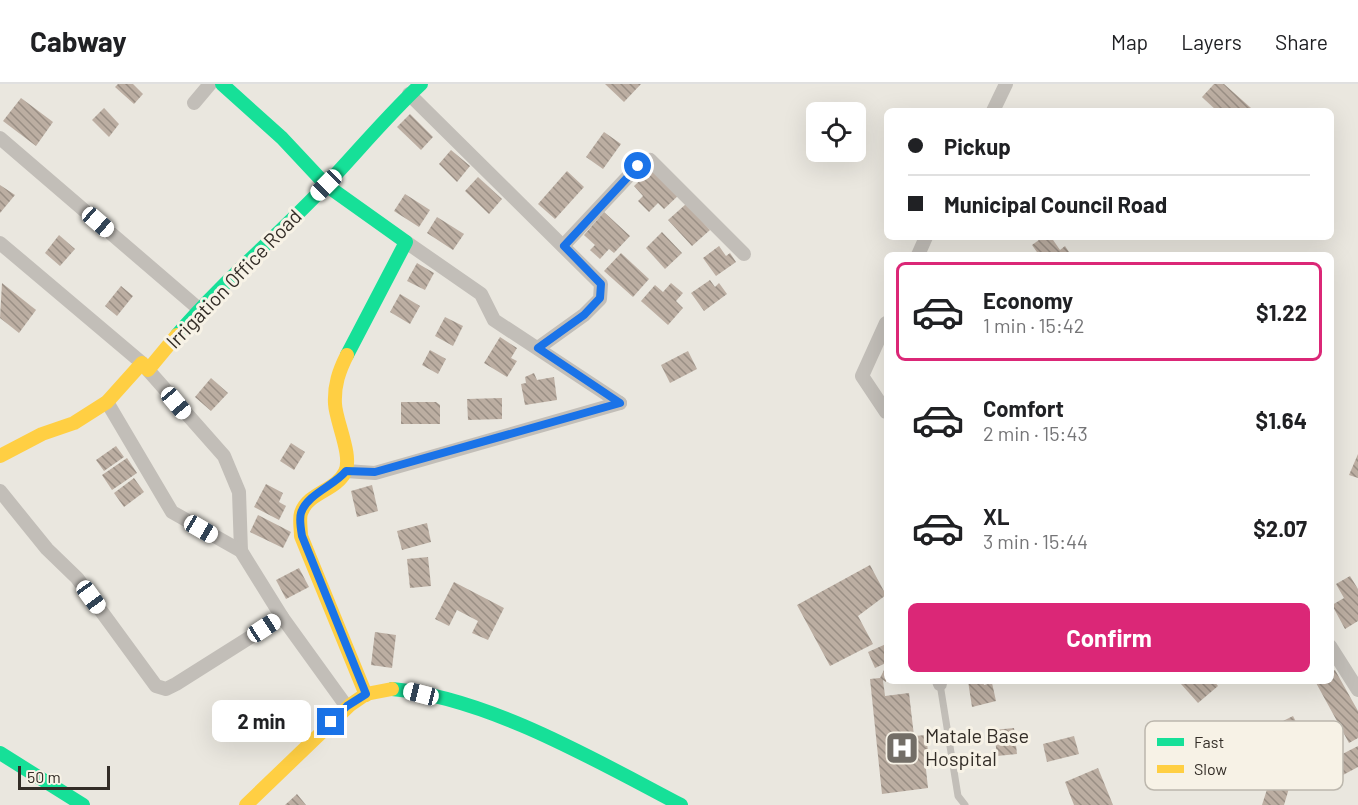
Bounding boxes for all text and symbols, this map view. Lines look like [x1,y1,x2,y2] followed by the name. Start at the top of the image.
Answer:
[30,24,127,58] text: Cabway
[1111,29,1148,54] text: Map
[1181,29,1242,54] text: Layers
[1275,29,1328,54] text: Share
[806,102,866,162] map controls
[806,102,866,162] button: locate
[944,133,1011,159] text: Pickup
[624,152,651,179] route start
[307,166,345,204] car
[944,191,1167,217] text: Municipal Council Road
[79,203,117,241] car
[161,204,306,353] street label: Irrigation Office Road
[911,285,965,339] icon: car
[983,287,1073,313] text: Economy
[1256,299,1307,325] text: $1.22
[983,313,1084,337] text: 1 min · 15:42
[158,383,194,423] car
[911,393,965,447] icon: car
[983,395,1064,421] text: Comfort
[1256,407,1307,433] text: $1.64
[983,421,1088,445] text: 2 min · 15:43
[911,501,965,555] icon: car
[983,503,1009,529] text: XL
[181,512,221,546] car
[1253,515,1307,541] text: $2.07
[983,529,1088,553] text: 3 min · 15:44
[73,577,109,617] car
[908,603,1310,672] button: Confirm
[244,611,284,645] car
[401,681,441,707] car
[211,701,310,743] callout: 2 min
[317,708,344,735] route end
[238,709,285,733] text: 2 min
[1145,721,1343,790] legend
[925,723,1029,770] place label: Matale Base Hospital
[884,730,920,766] hospital icon: Matale Base Hospital
[1194,732,1224,751] text: Fast
[1194,759,1227,778] text: Slow
[18,763,110,790] scale bar
[27,767,61,786] text: 50 m

